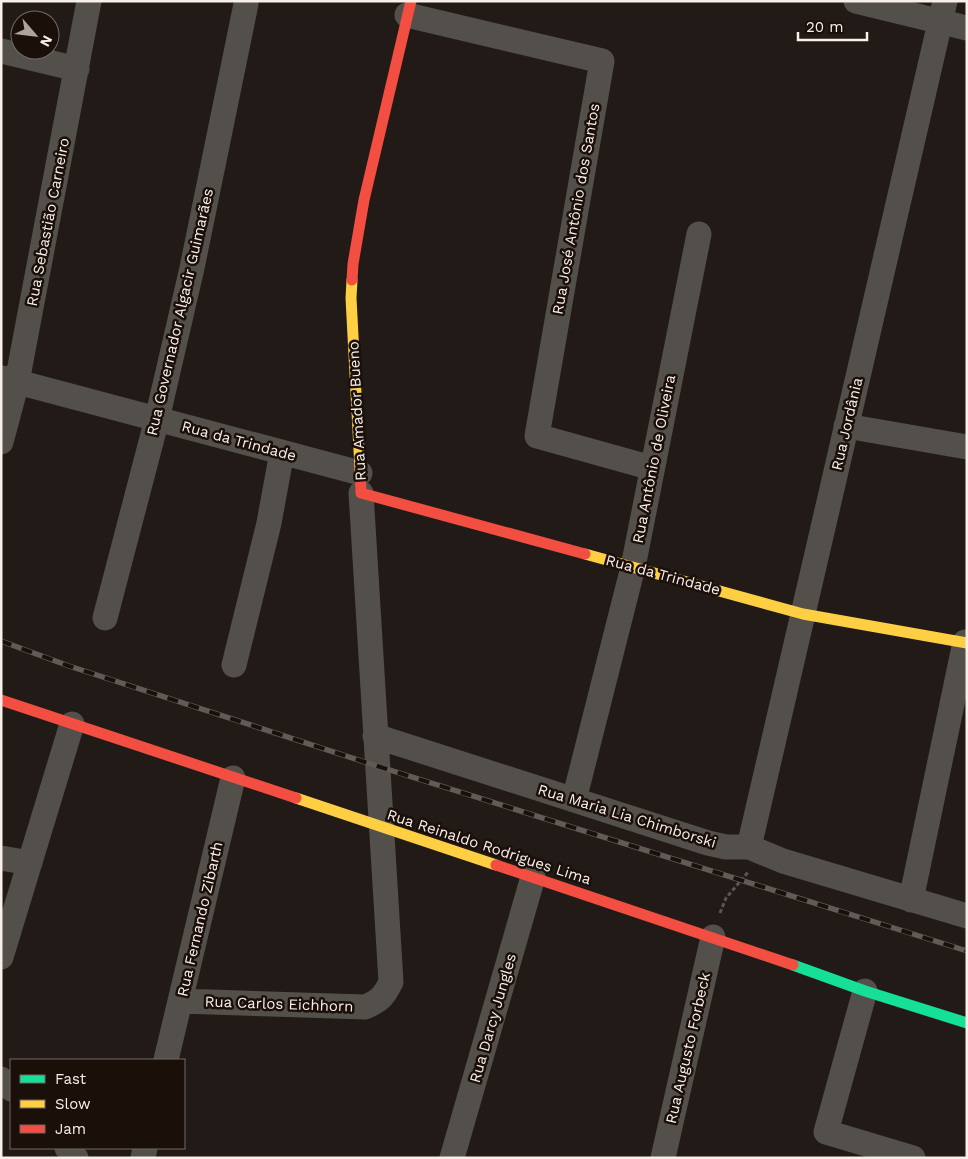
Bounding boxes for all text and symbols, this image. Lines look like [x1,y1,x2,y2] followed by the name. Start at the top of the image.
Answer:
[10,10,60,60] north arrow
[798,10,867,42] scale bar
[806,18,844,36] text: 20 m
[37,33,56,49] text: N
[549,102,603,316] street label: Rua José Antônio dos Santos
[23,136,73,308] street label: Rua Sebastião Carneiro
[143,186,217,437] street label: Rua Governador Algacir Guimarães
[344,341,370,481] street label: Rua Amador Bueno
[629,373,679,545] street label: Rua Antônio de Oliveira
[828,375,867,472] street label: Rua Jordânia
[180,417,298,465] street label: Rua da Trindade
[604,551,722,599] street label: Rua da Trindade
[536,780,718,852] street label: Rua Maria Lia Chimborski
[385,805,594,889] street label: Rua Reinaldo Rodrigues Lima
[173,840,227,998] street label: Rua Fernando Zibarth
[466,951,520,1085] street label: Rua Darcy Jungles
[662,970,714,1125] street label: Rua Augusto Forbeck
[204,992,354,1016] street label: Rua Carlos Eichhorn
[10,1059,185,1149] legend
[55,1070,87,1088] text: Fast
[55,1095,91,1113] text: Slow
[55,1120,86,1138] text: Jam

